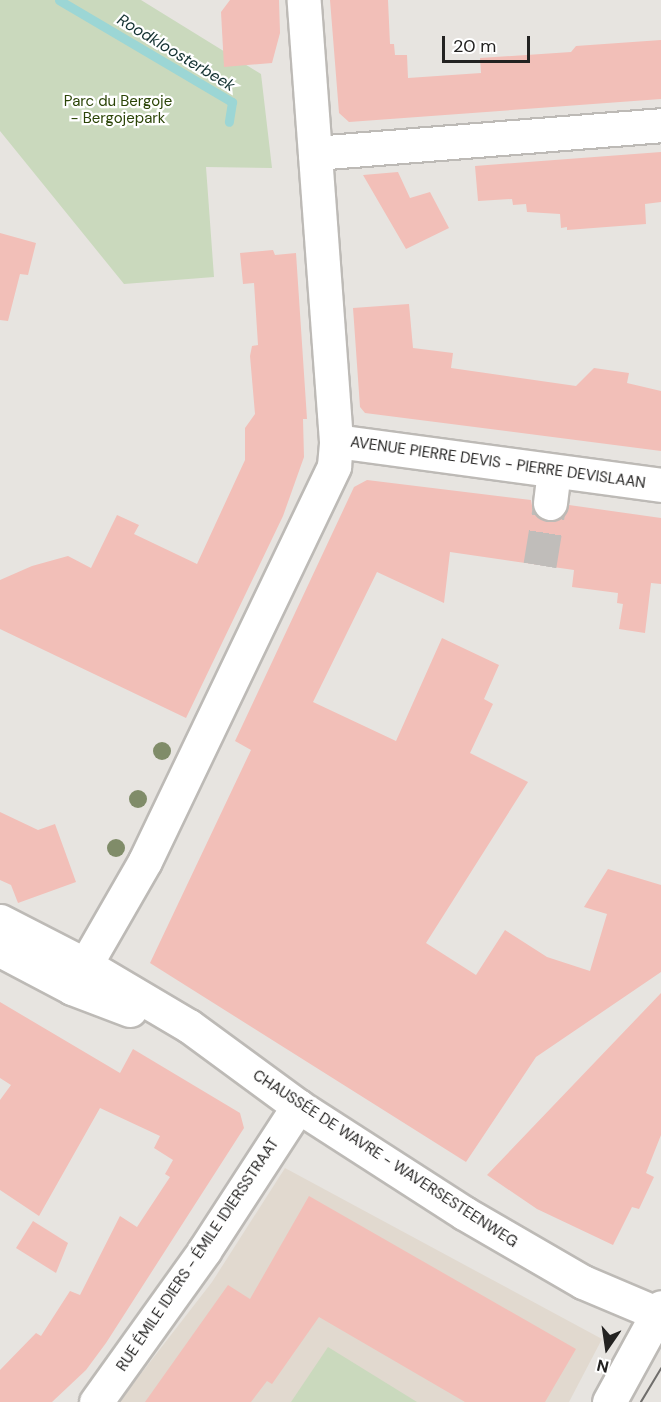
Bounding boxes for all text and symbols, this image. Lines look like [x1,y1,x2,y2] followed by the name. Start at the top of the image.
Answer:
[113,10,239,96] water label: Roodkloosterbeek
[445,24,534,62] scale bar
[453,34,496,58] text: 20 m
[64,92,172,127] park label: Parc du Bergoje - Bergojepark
[349,433,647,493] street label: AVENUE PIERRE DEVIS - PIERRE DEVISLAAN
[249,1066,521,1252] street label: CHAUSSÉE DE WAVRE - WAVERSESTEENWEG
[113,1135,283,1375] street label: RUE ÉMILE IDIERS - ÉMILE IDIERSSTRAAT
[577,1318,637,1378] north arrow
[595,1354,611,1378] text: N

